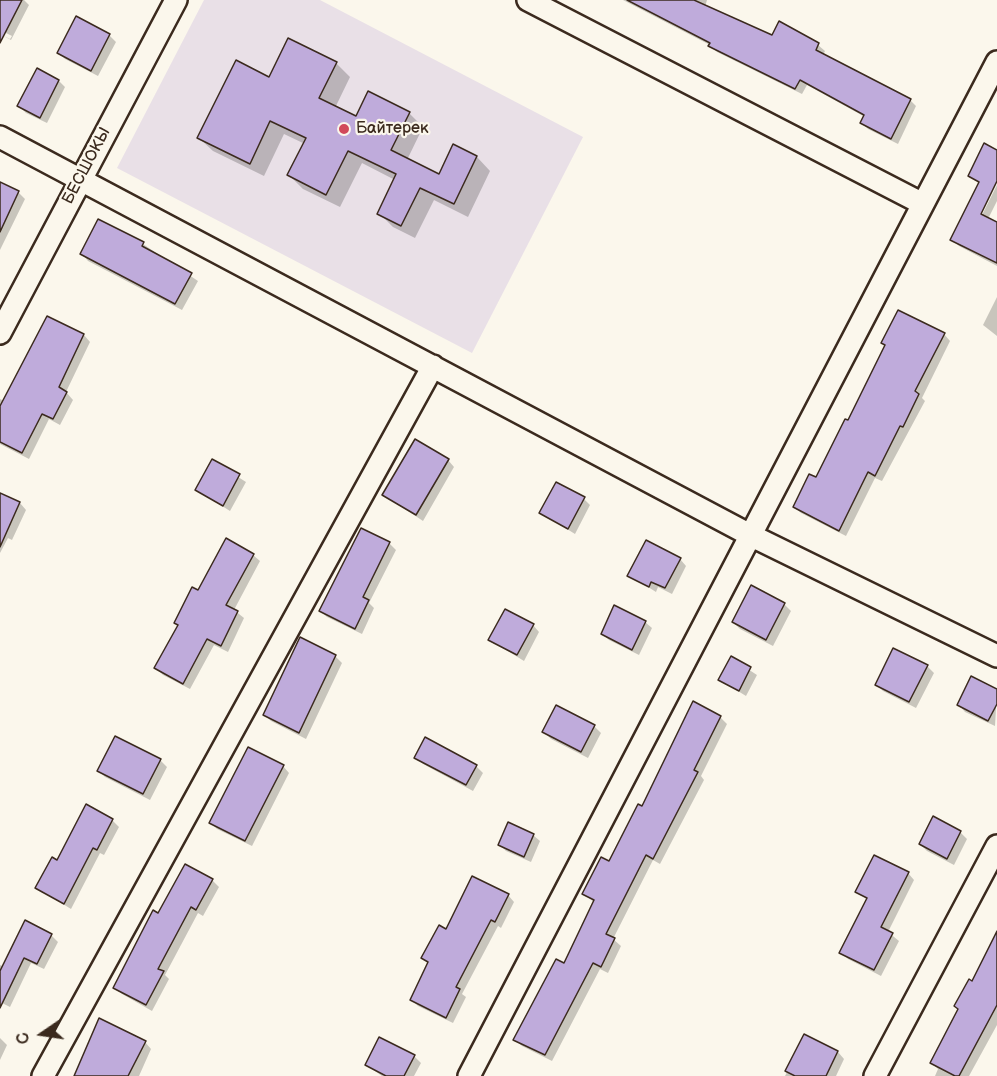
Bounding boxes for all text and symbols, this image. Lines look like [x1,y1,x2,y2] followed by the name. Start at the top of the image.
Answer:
[356,119,428,139] place label: Байтерек
[337,122,351,136] marker: Байтерек
[59,124,115,208] street label: БЕСШОКЫ
[12,1004,72,1064] north arrow
[13,1031,34,1046] text: С

